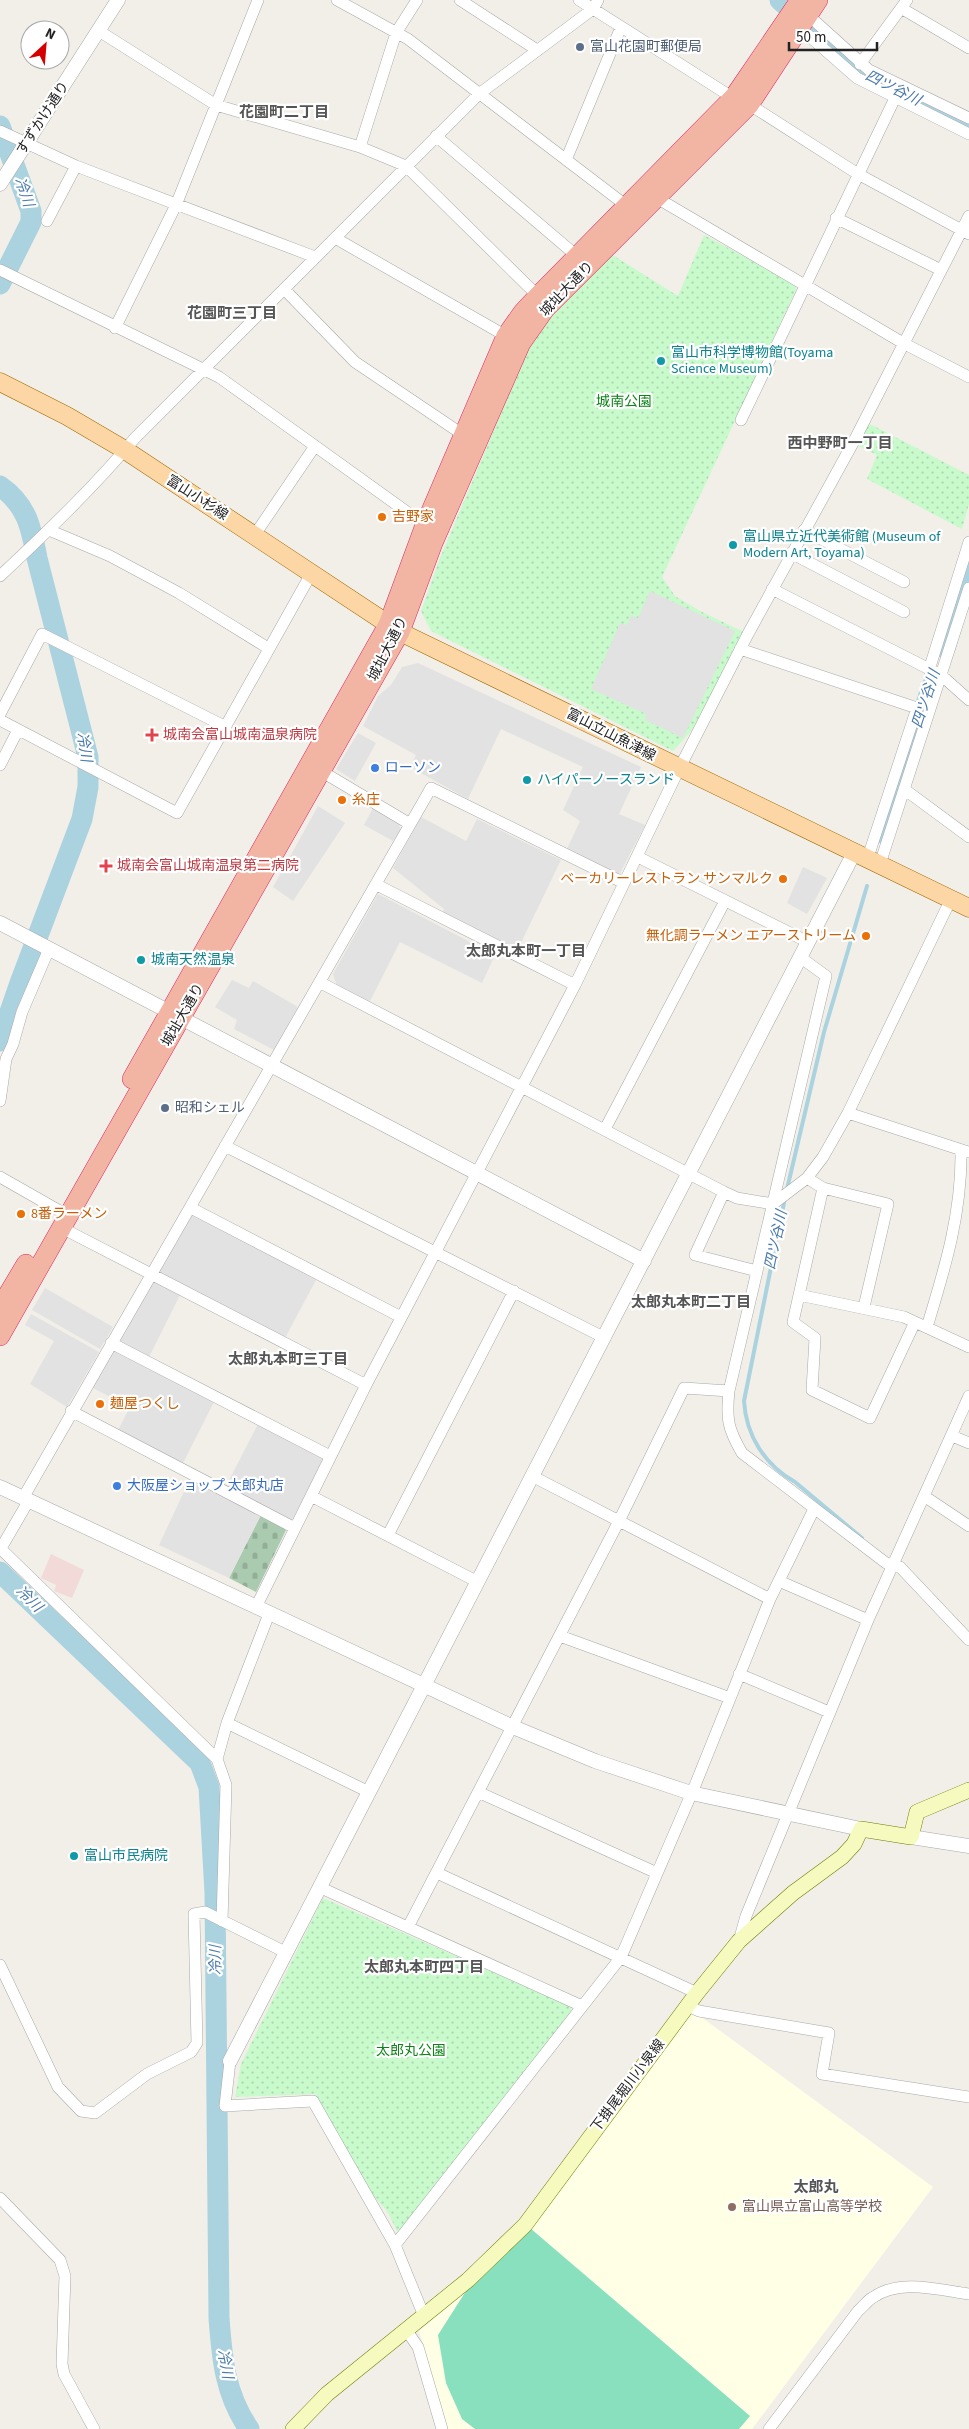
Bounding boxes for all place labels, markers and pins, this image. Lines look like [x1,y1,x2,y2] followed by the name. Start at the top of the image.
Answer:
[590,37,702,57] place label: 富山花園町郵便局
[574,41,586,53] marker: 富山花園町郵便局
[671,343,833,379] place label: 富山市科学博物館(Toyama Science Museum)
[655,355,667,367] marker: 富山市科学博物館(Toyama Science Museum)
[392,507,434,527] place label: 吉野家
[376,511,388,523] marker: 吉野家
[743,527,941,563] place label: 富山県立近代美術館 (Museum of Modern Art, Toyama)
[727,539,739,551] marker: 富山県立近代美術館 (Museum of Modern Art, Toyama)
[163,725,317,745] place label: 城南会富山城南温泉病院
[145,728,159,742] marker: 城南会富山城南温泉病院
[385,758,441,778] place label: ローソン
[369,762,381,774] marker: ローソン
[537,770,675,790] place label: ハイパーノースランド
[521,774,533,786] marker: ハイパーノースランド
[352,790,380,810] place label: 糸庄
[336,794,348,806] marker: 糸庄
[117,856,299,876] place label: 城南会富山城南温泉第二病院
[99,859,113,873] marker: 城南会富山城南温泉第二病院
[560,869,773,889] place label: ベーカリーレストラン サンマルク
[777,873,789,885] marker: ベーカリーレストラン サンマルク
[646,926,856,946] place label: 無化調ラーメン エアーストリーム
[860,930,872,942] marker: 無化調ラーメン エアーストリーム
[151,950,235,970] place label: 城南天然温泉
[135,954,147,966] marker: 城南天然温泉
[175,1098,245,1118] place label: 昭和シェル
[159,1102,171,1114] marker: 昭和シェル
[31,1204,107,1224] place label: 8番ラーメン
[15,1208,27,1220] marker: 8番ラーメン
[110,1394,180,1414] place label: 麺屋つくし
[94,1398,106,1410] marker: 麺屋つくし
[127,1476,284,1496] place label: 大阪屋ショップ 太郎丸店
[111,1480,123,1492] marker: 大阪屋ショップ 太郎丸店
[84,1846,168,1866] place label: 富山市民病院
[68,1850,80,1862] marker: 富山市民病院
[742,2197,882,2217] place label: 富山県立富山高等学校
[726,2201,738,2213] marker: 富山県立富山高等学校

